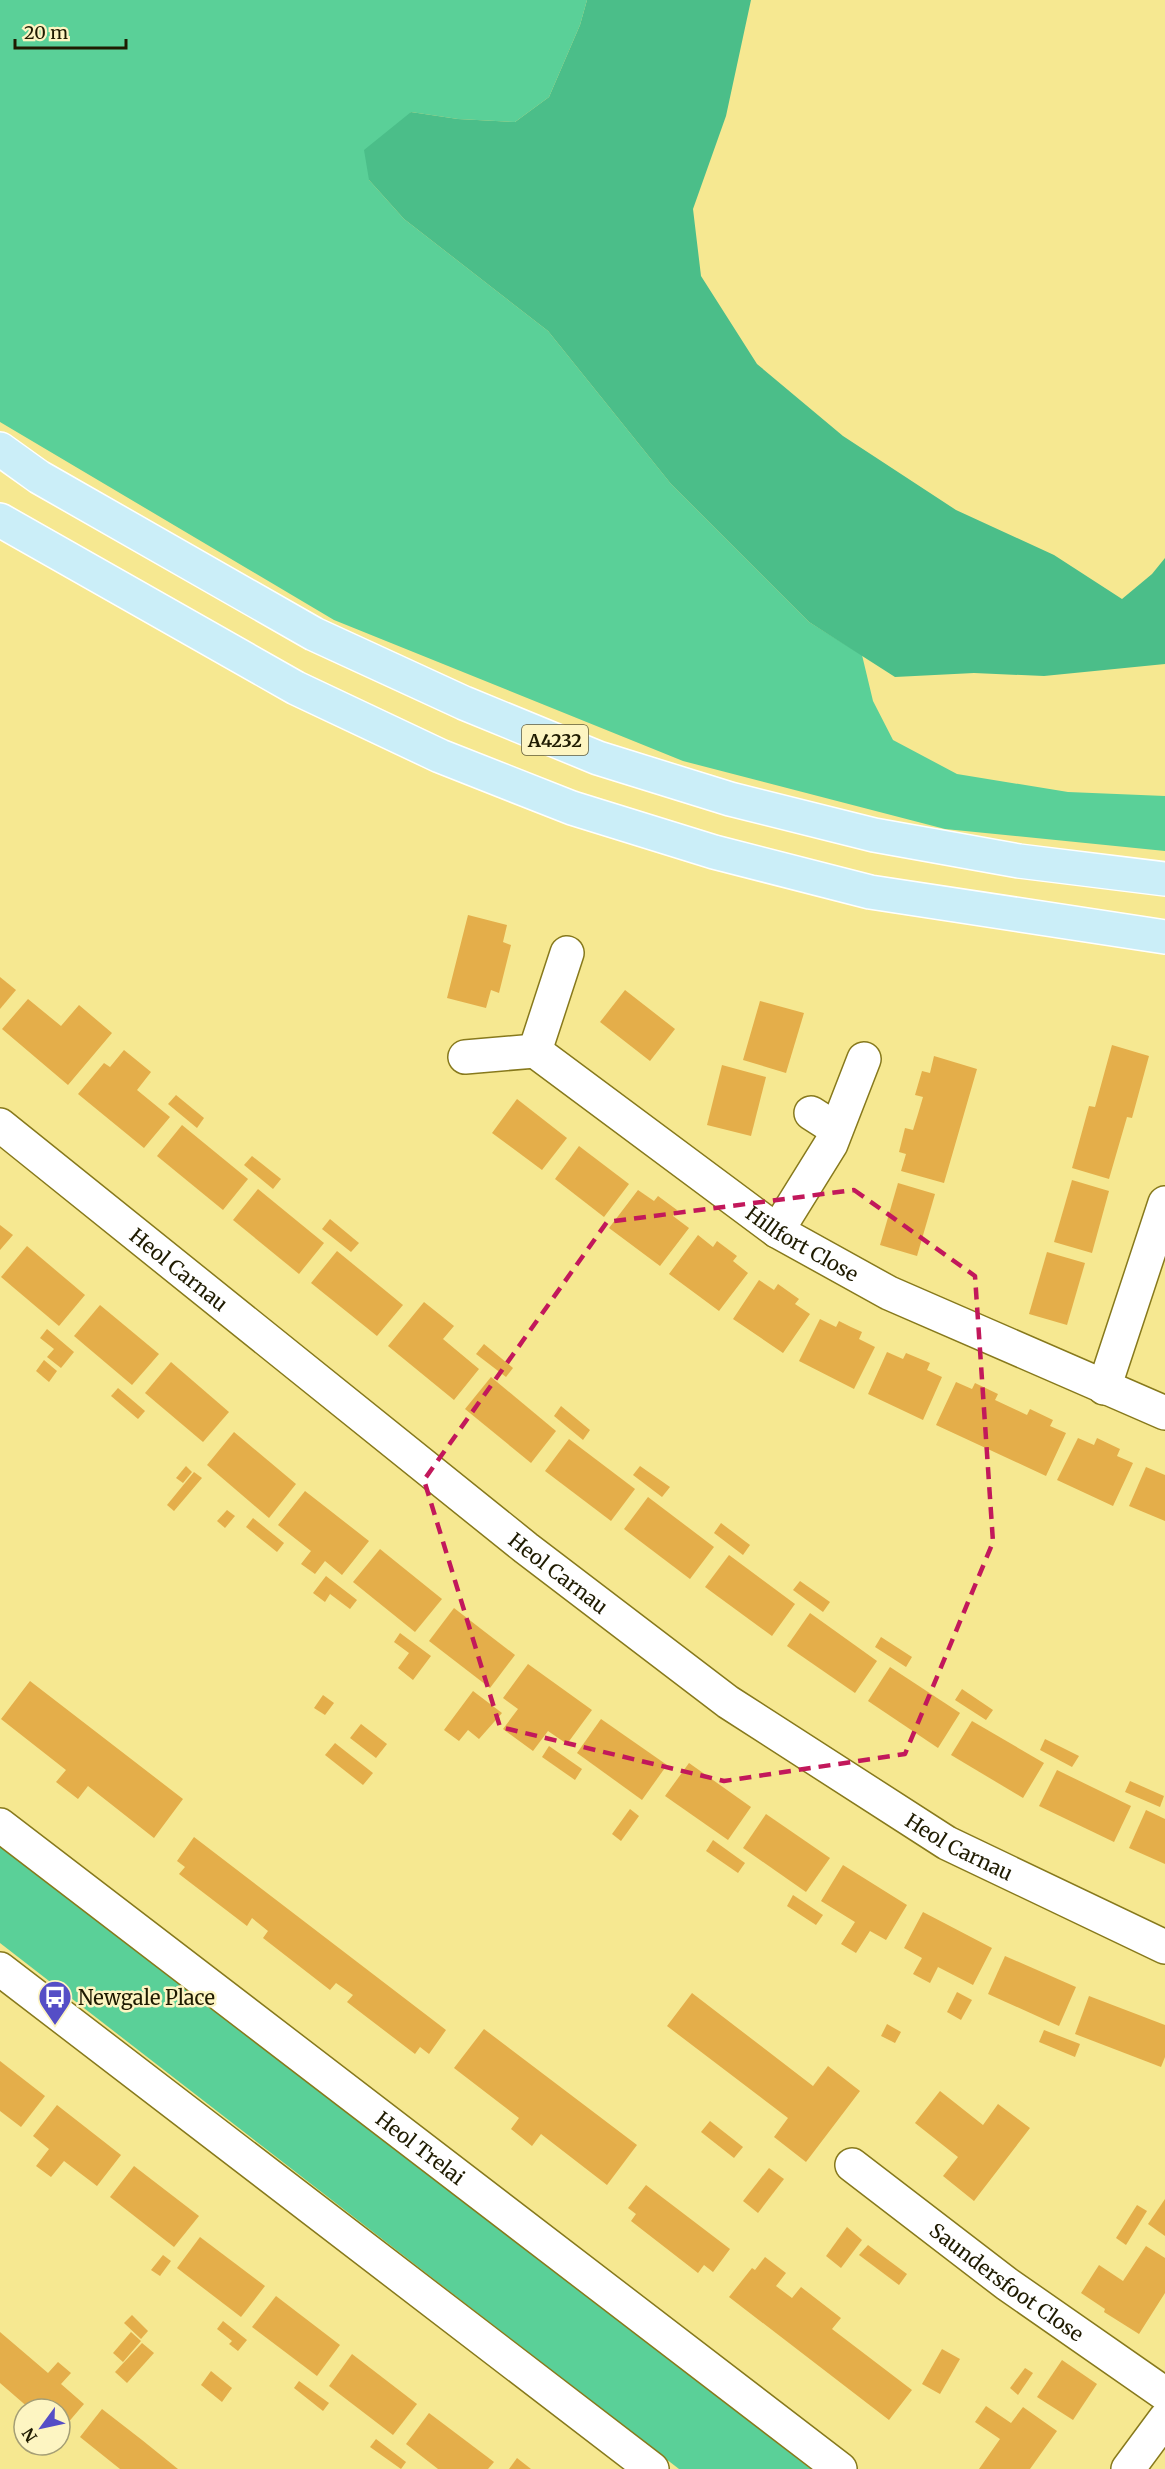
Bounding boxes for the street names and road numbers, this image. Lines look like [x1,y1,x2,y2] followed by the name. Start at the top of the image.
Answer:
[522,725,588,755] road number: A4232
[741,1200,863,1286] street label: Hillfort Close
[125,1222,233,1316] street label: Heol Carnau
[504,1527,613,1619] street label: Heol Carnau
[901,1807,1017,1885] street label: Heol Carnau
[371,2106,470,2189] street label: Heol Trelai
[925,2217,1089,2346] street label: Saundersfoot Close

